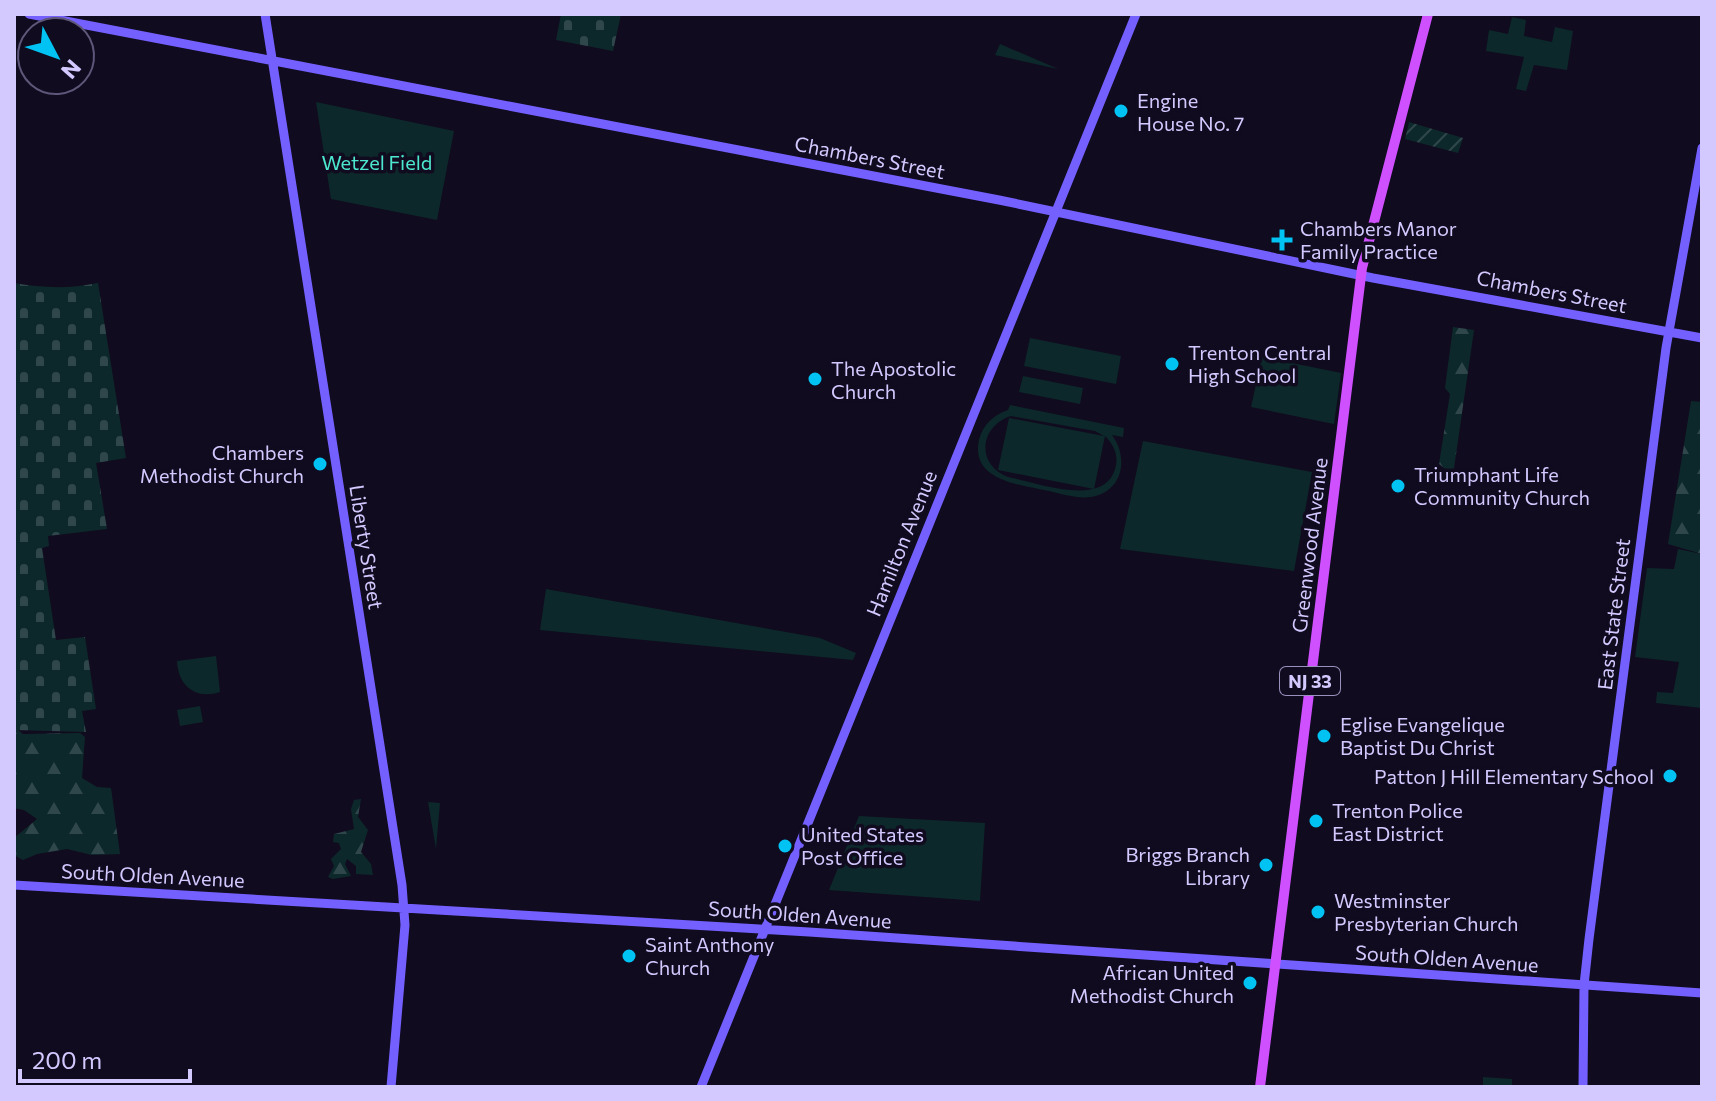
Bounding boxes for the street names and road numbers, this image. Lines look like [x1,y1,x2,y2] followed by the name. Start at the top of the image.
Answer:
[793,131,947,183] street label: Chambers Street
[1475,265,1629,317] street label: Chambers Street
[1286,456,1332,634] street label: Greenwood Avenue
[861,467,941,619] street label: Hamilton Avenue
[345,483,389,611] street label: Liberty Street
[1592,537,1634,691] street label: East State Street
[1280,667,1340,695] road number: NJ 33
[61,858,245,892] street label: South Olden Avenue
[707,896,893,932] street label: South Olden Avenue
[1354,940,1540,976] street label: South Olden Avenue

